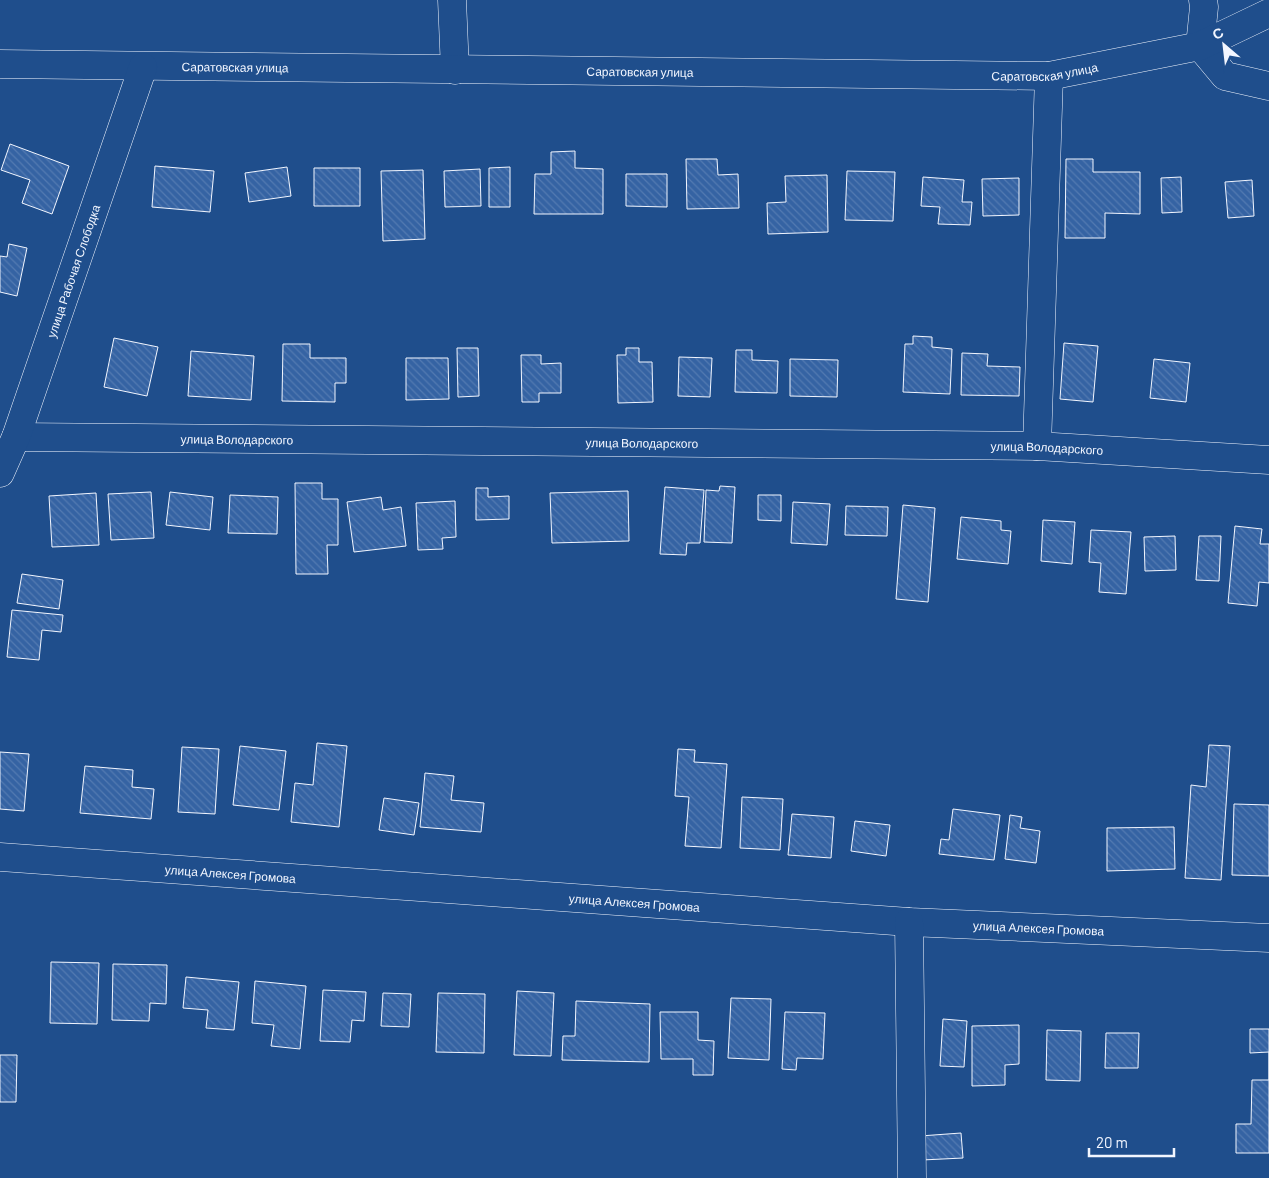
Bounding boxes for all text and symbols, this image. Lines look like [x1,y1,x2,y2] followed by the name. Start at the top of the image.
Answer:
[1199,20,1249,70] north arrow
[1209,23,1226,43] text: С
[181,59,289,75] street label: Саратовская улица
[991,59,1099,84] street label: Саратовская улица
[586,64,694,80] street label: Саратовская улица
[44,202,102,340] street label: улица Рабочая Слободка
[181,431,294,447] street label: улица Володарского
[586,435,699,451] street label: улица Володарского
[991,439,1104,457] street label: улица Володарского
[164,862,297,885] street label: улица Алексея Громова
[568,891,701,914] street label: улица Алексея Громова
[973,918,1105,938] street label: улица Алексея Громова
[1089,1126,1174,1158] scale bar
[1096,1133,1128,1151] text: 20 m

